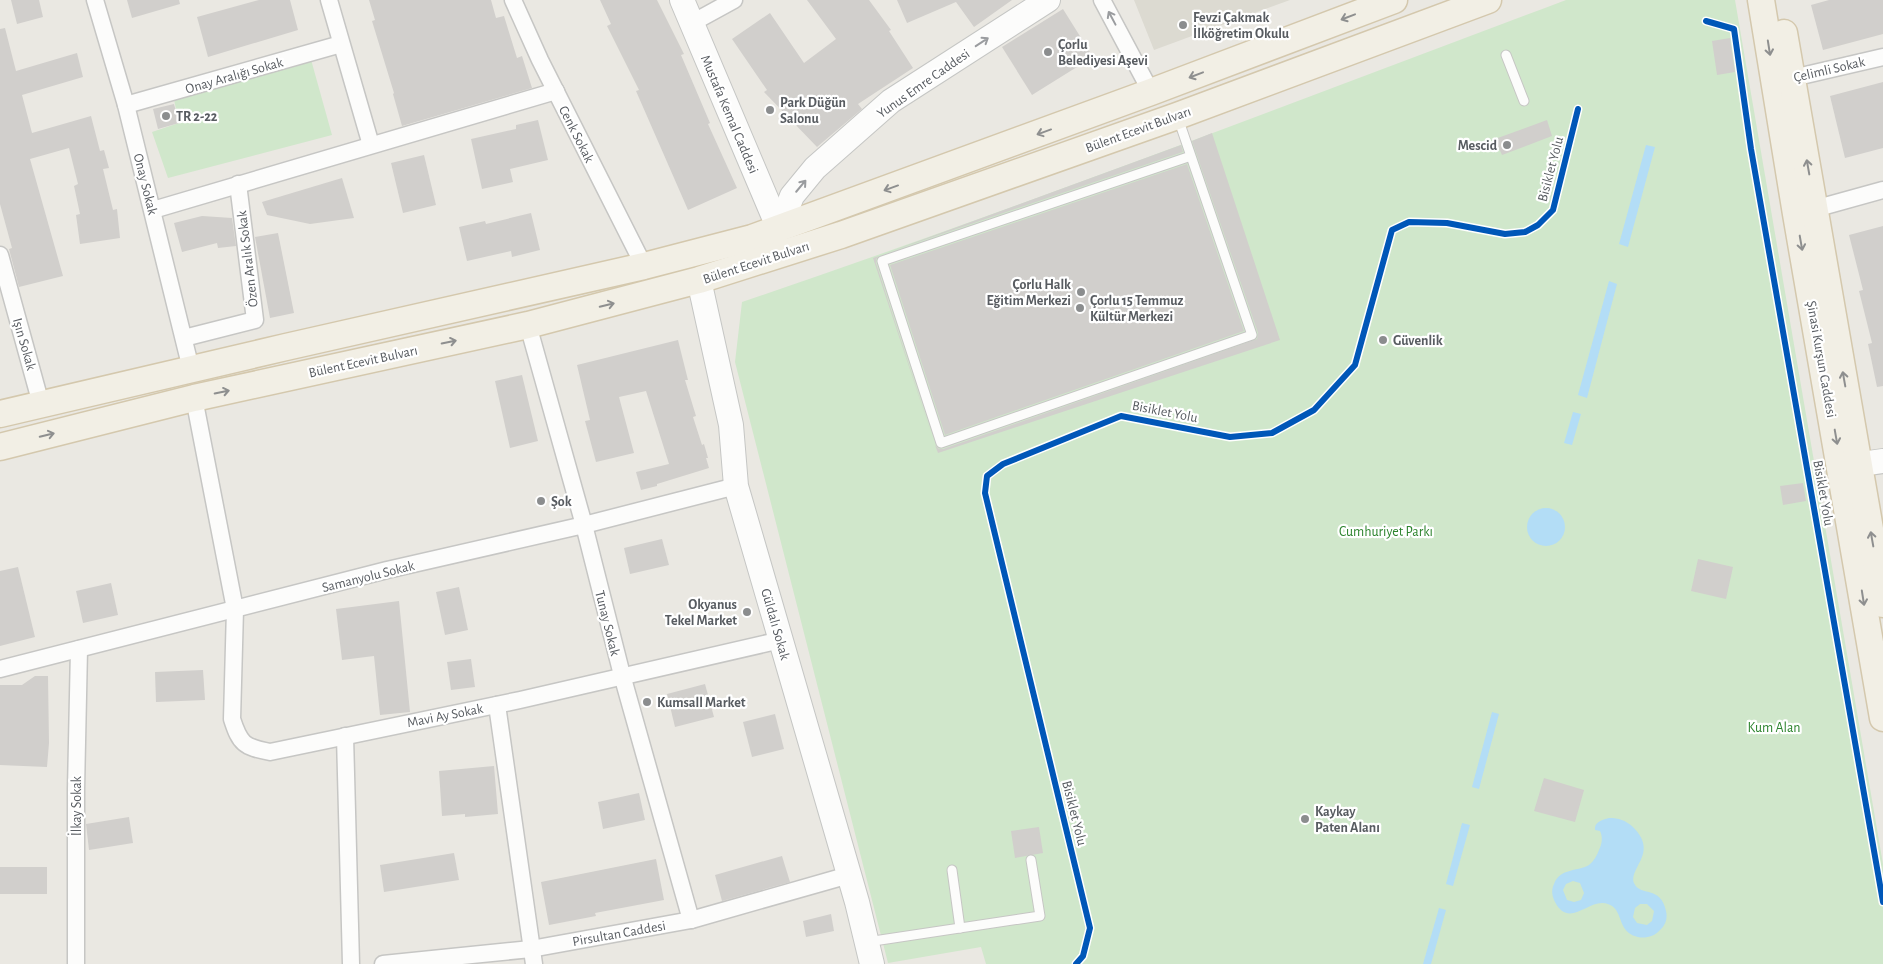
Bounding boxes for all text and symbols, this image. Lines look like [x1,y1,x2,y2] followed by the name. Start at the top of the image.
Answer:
[1107,11,1117,26] one-way arrow
[1193,11,1290,41] place label: Fevzi Çakmak İlköğretim Okulu
[1341,13,1356,22] one-way arrow
[1177,19,1189,31] marker: Fevzi Çakmak İlköğretim Okulu
[975,37,989,47] one-way arrow
[1058,38,1148,68] place label: Çorlu Belediyesi Aşevi
[1764,40,1774,56] one-way arrow
[1042,46,1054,58] marker: Çorlu Belediyesi Aşevi
[875,47,972,121] street label: Yunus Emre Caddesi
[698,53,760,176] street label: Mustafa Kemal Caddesi
[184,55,285,97] street label: Onay Aralığı Sokak
[1792,55,1867,85] street label: Çelimli Sokak
[1189,71,1204,80] one-way arrow
[780,96,846,126] place label: Park Düğün Salonu
[556,104,597,166] street label: Cenk Sokak
[764,104,776,116] marker: Park Düğün Salonu
[1084,104,1193,155] street label: Bülent Ecevit Bulvarı
[160,110,172,122] marker: TR 2-22
[176,110,218,124] place label: TR 2-22
[1037,128,1052,137] one-way arrow
[1536,135,1566,203] street label: Bisiklet Yolu
[1458,139,1498,153] place label: Mescid
[1501,139,1513,151] marker: Mescid
[131,152,160,217] street label: Onay Sokak
[1803,159,1813,175] one-way arrow
[795,179,806,192] one-way arrow
[884,184,900,193] one-way arrow
[232,209,261,308] street label: Özen Aralık Sokak
[1796,235,1806,251] one-way arrow
[701,239,811,287] street label: Bülent Ecevit Bulvarı
[987,278,1071,308] place label: Çorlu Halk Eğitim Merkezi
[1075,286,1087,298] marker: Çorlu Halk Eğitim Merkezi
[1090,294,1183,324] place label: Çorlu 15 Temmuz Kültür Merkezi
[599,300,615,309] one-way arrow
[1804,300,1838,419] street label: Şinasi Kurşun Caddesi
[1074,302,1086,314] marker: Çorlu 15 Temmuz Kültür Merkezi
[10,317,38,373] street label: Işın Sokak
[1377,334,1389,346] marker: Güvenlik
[1393,334,1443,348] place label: Güvenlik
[441,337,457,346] one-way arrow
[308,344,419,380] street label: Bülent Ecevit Bulvarı
[1839,371,1849,387] one-way arrow
[213,387,229,396] one-way arrow
[1131,399,1199,425] street label: Bisiklet Yolu
[1831,429,1841,445] one-way arrow
[39,430,55,440] one-way arrow
[1810,459,1836,527] street label: Bisiklet Yolu
[535,495,547,507] marker: Şok
[551,495,572,509] place label: Şok
[1339,525,1433,539] park label: Cumhuriyet Parkı
[1866,531,1876,547] one-way arrow
[321,559,417,595] street label: Samanyolu Sokak
[758,587,792,662] street label: Güldalı Sokak
[592,589,622,658] street label: Tunay Sokak
[1858,589,1868,605] one-way arrow
[665,598,737,628] place label: Okyanus Tekel Market
[741,606,753,618] marker: Okyanus Tekel Market
[641,696,653,708] marker: Kumsall Market
[657,696,746,710] place label: Kumsall Market
[406,702,485,730] street label: Mavi Ay Sokak
[1747,721,1801,735] park label: Kum Alan
[67,775,84,836] street label: İlkay Sokak
[1059,779,1089,847] street label: Bisiklet Yolu
[1315,805,1380,835] place label: Kaykay Paten Alanı
[1299,813,1311,825] marker: Kaykay Paten Alanı
[571,919,667,949] street label: Pirsultan Caddesi

